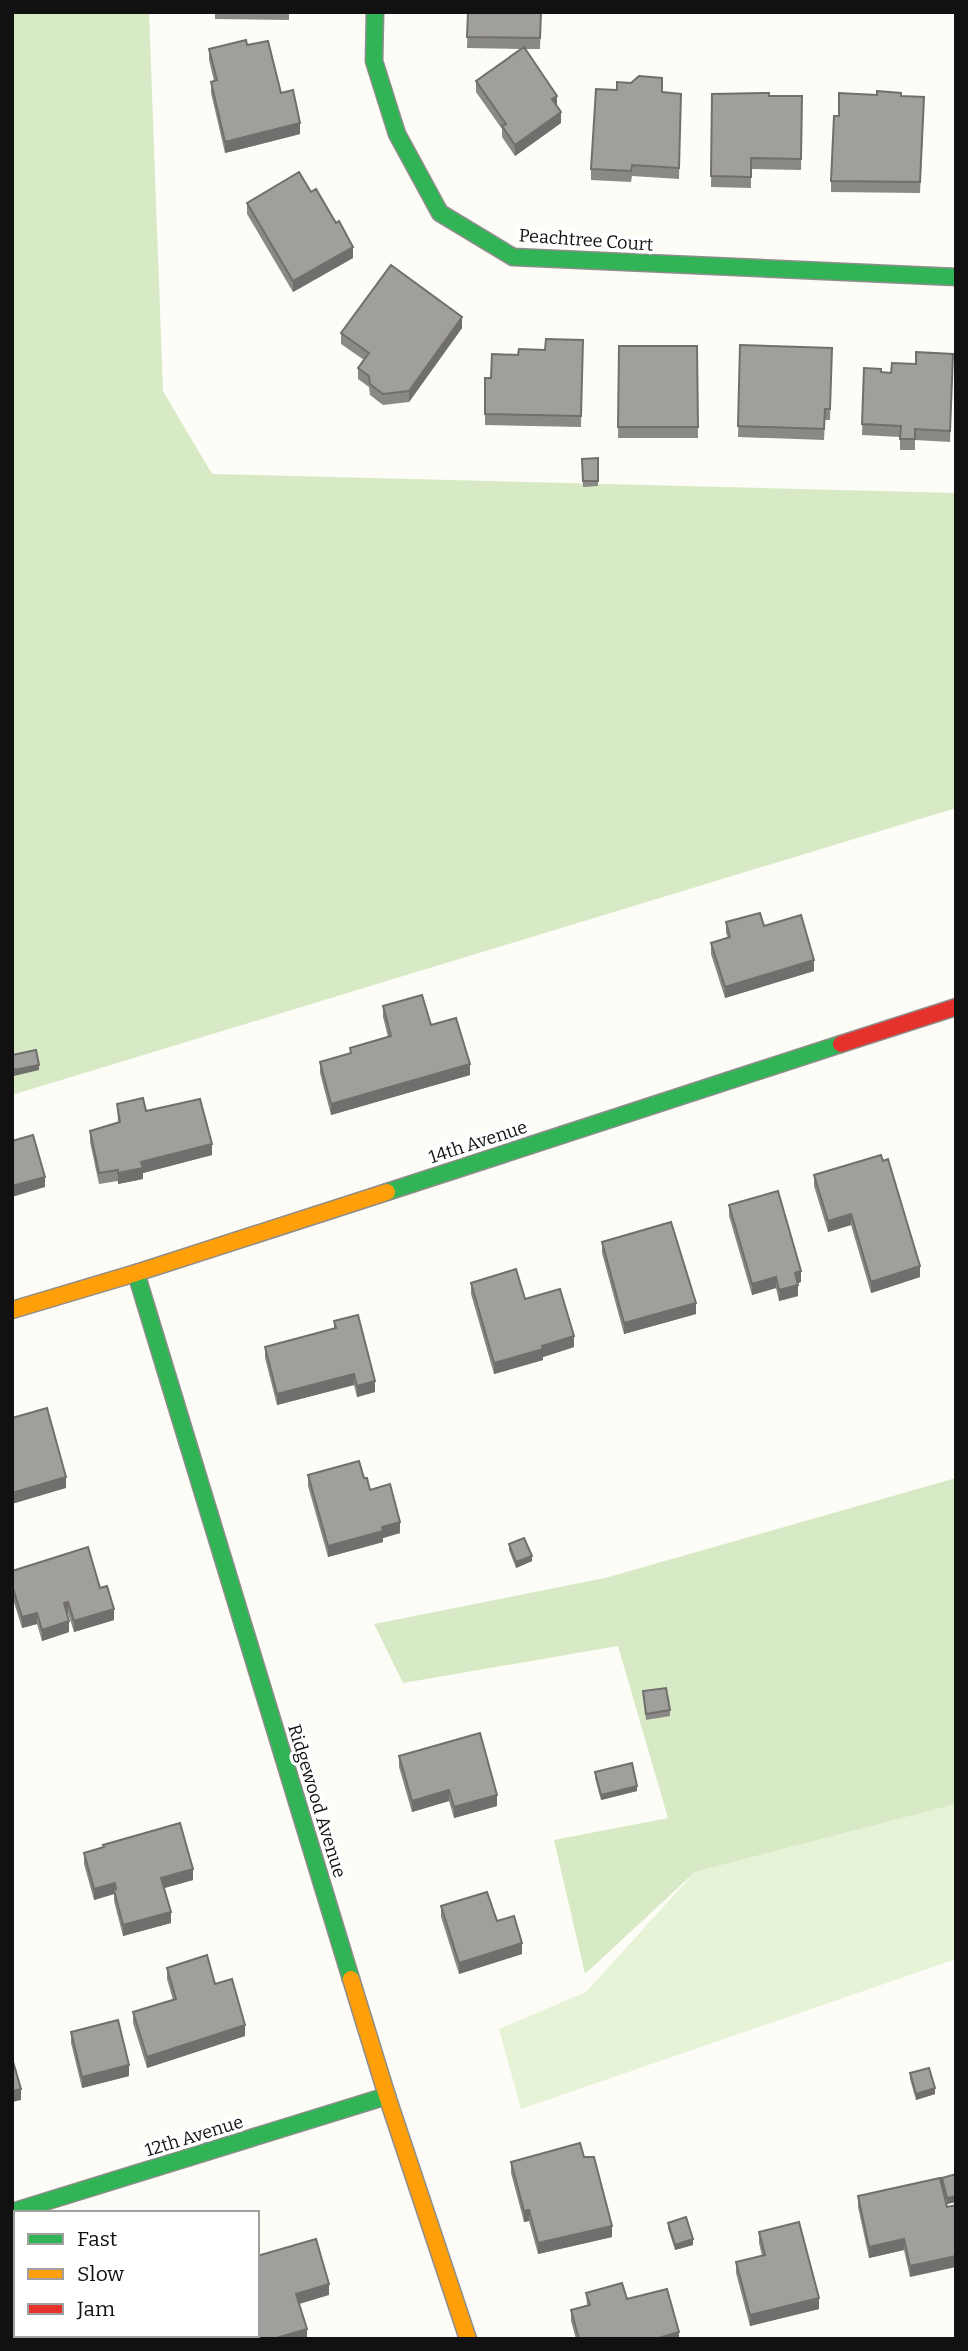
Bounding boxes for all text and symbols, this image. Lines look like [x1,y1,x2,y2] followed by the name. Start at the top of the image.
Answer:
[518,224,654,256] street label: Peachtree Court
[426,1116,530,1168] street label: 14th Avenue
[283,1722,351,1880] street label: Ridgewood Avenue
[142,2111,246,2161] street label: 12th Avenue
[14,2211,259,2337] legend
[77,2226,118,2252] text: Fast
[77,2261,124,2287] text: Slow
[76,2296,115,2322] text: Jam

